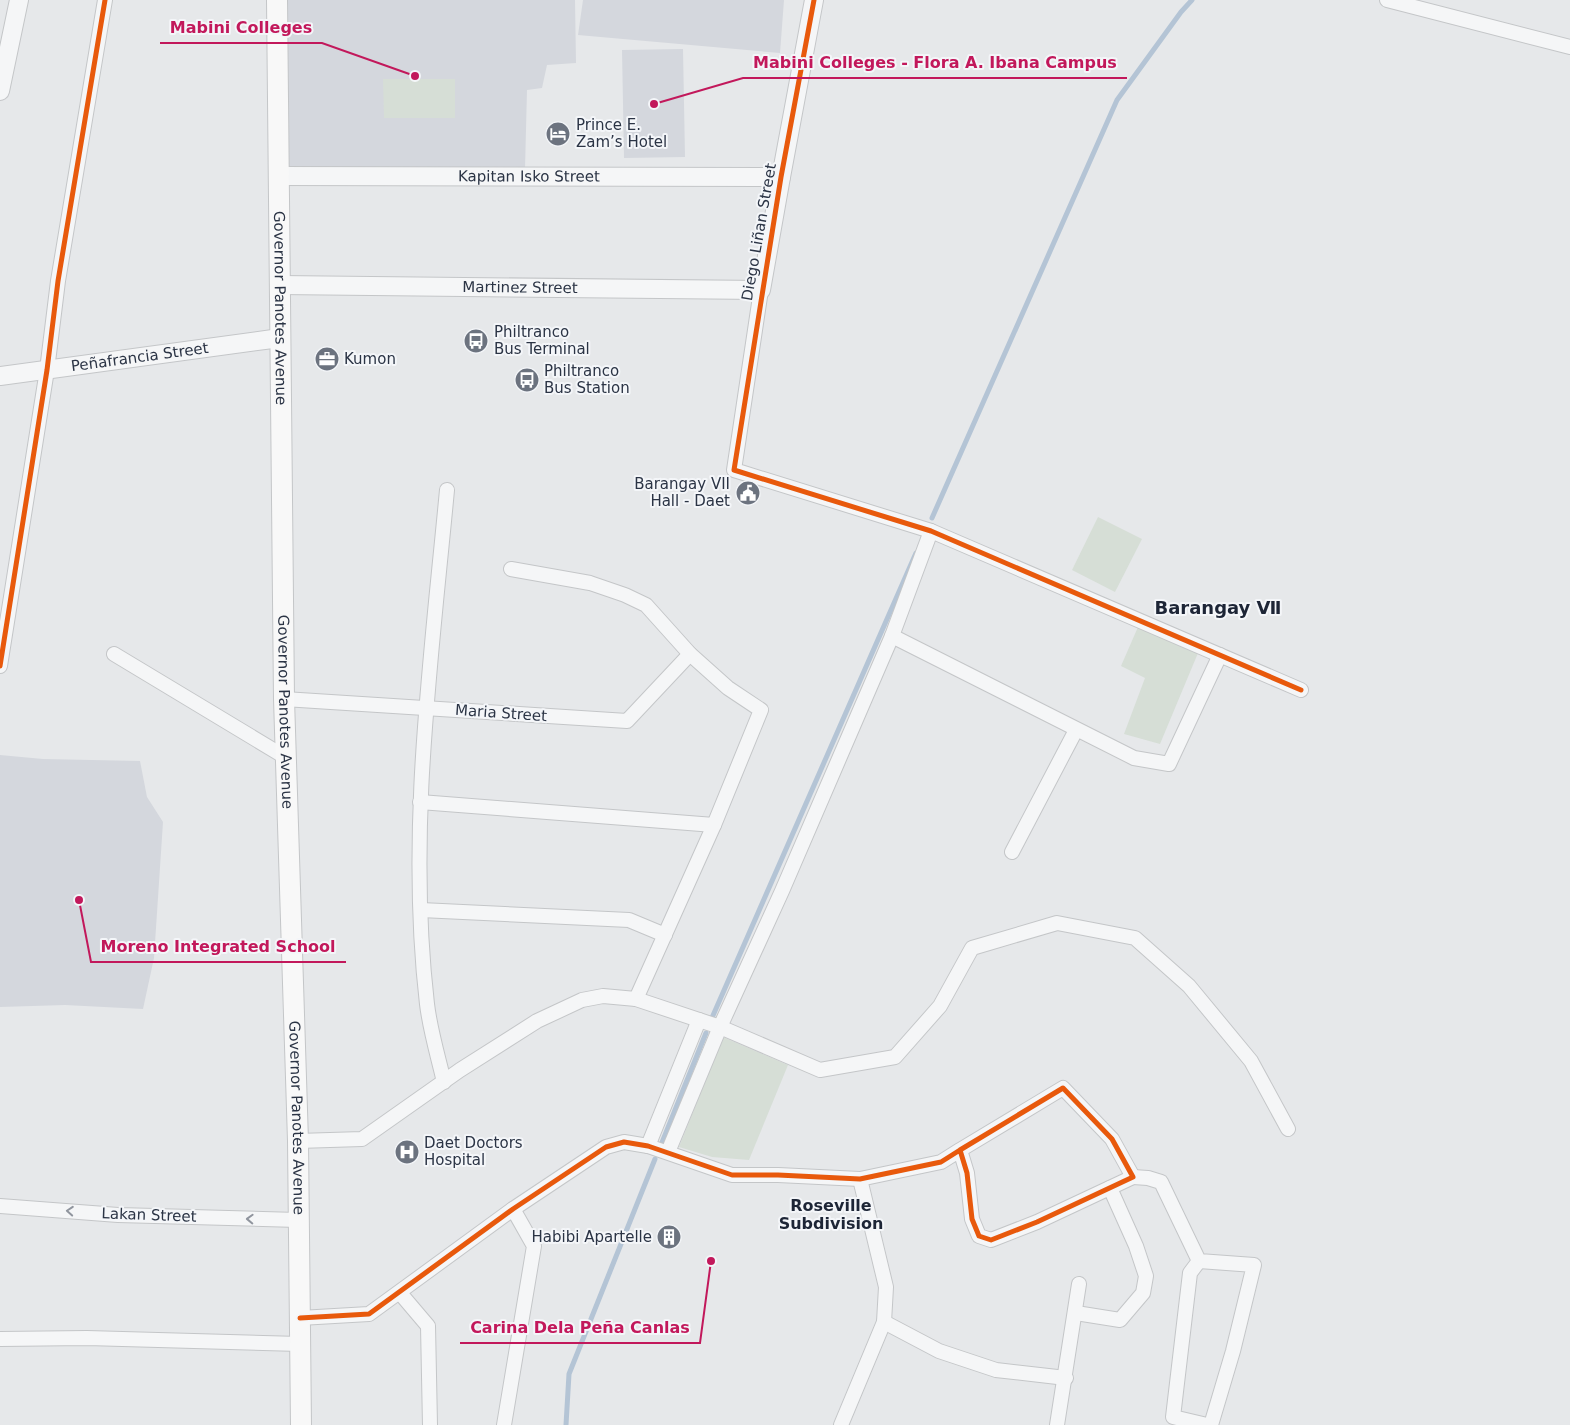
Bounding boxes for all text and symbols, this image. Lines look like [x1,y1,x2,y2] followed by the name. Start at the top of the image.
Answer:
[160,12,322,43] callout: Mabini Colleges
[170,18,312,37] text: Mabini Colleges
[743,47,1127,78] callout: Mabini Colleges - Flora A. Ibana Campus
[753,53,1117,72] text: Mabini Colleges - Flora A. Ibana Campus
[576,116,667,151] place label: Prince E. Zam’s Hotel
[545,121,571,147] hotel icon: Prince E. Zam’s Hotel
[738,162,780,302] street label: Diego Liñan Street
[458,167,600,186] street label: Kapitan Isko Street
[270,211,290,405] street label: Governor Panotes Avenue
[462,278,578,297] street label: Martinez Street
[494,323,590,358] place label: Philtranco Bus Terminal
[463,328,489,354] bus stop icon: Philtranco Bus Terminal
[70,339,210,375] street label: Peñafrancia Street
[314,346,340,372] office icon: Kumon
[344,350,396,368] place label: Kumon
[544,362,630,397] place label: Philtranco Bus Station
[514,367,540,393] bus stop icon: Philtranco Bus Station
[634,475,730,510] place label: Barangay VII Hall - Daet
[735,480,761,506] public building icon: Barangay VII Hall - Daet
[1154,597,1282,618] district label: Barangay Ⅶ
[274,615,296,809] street label: Governor Panotes Avenue
[454,701,548,725] street label: Maria Street
[91,931,346,962] callout: Moreno Integrated School
[101,937,335,956] text: Moreno Integrated School
[285,1020,308,1215] street label: Governor Panotes Avenue
[424,1134,523,1169] place label: Daet Doctors Hospital
[394,1139,420,1165] hospital icon: Daet Doctors Hospital
[779,1196,883,1233] district label: Roseville Subdivision
[101,1204,197,1226] street label: Lakan Street
[66,1206,74,1217] one-way arrow
[245,1214,253,1224] one-way arrow
[656,1224,682,1250] building icon: Habibi Apartelle
[532,1228,652,1246] place label: Habibi Apartelle
[460,1312,700,1343] callout: Carina Dela Peña Canlas
[470,1318,690,1337] text: Carina Dela Peña Canlas

